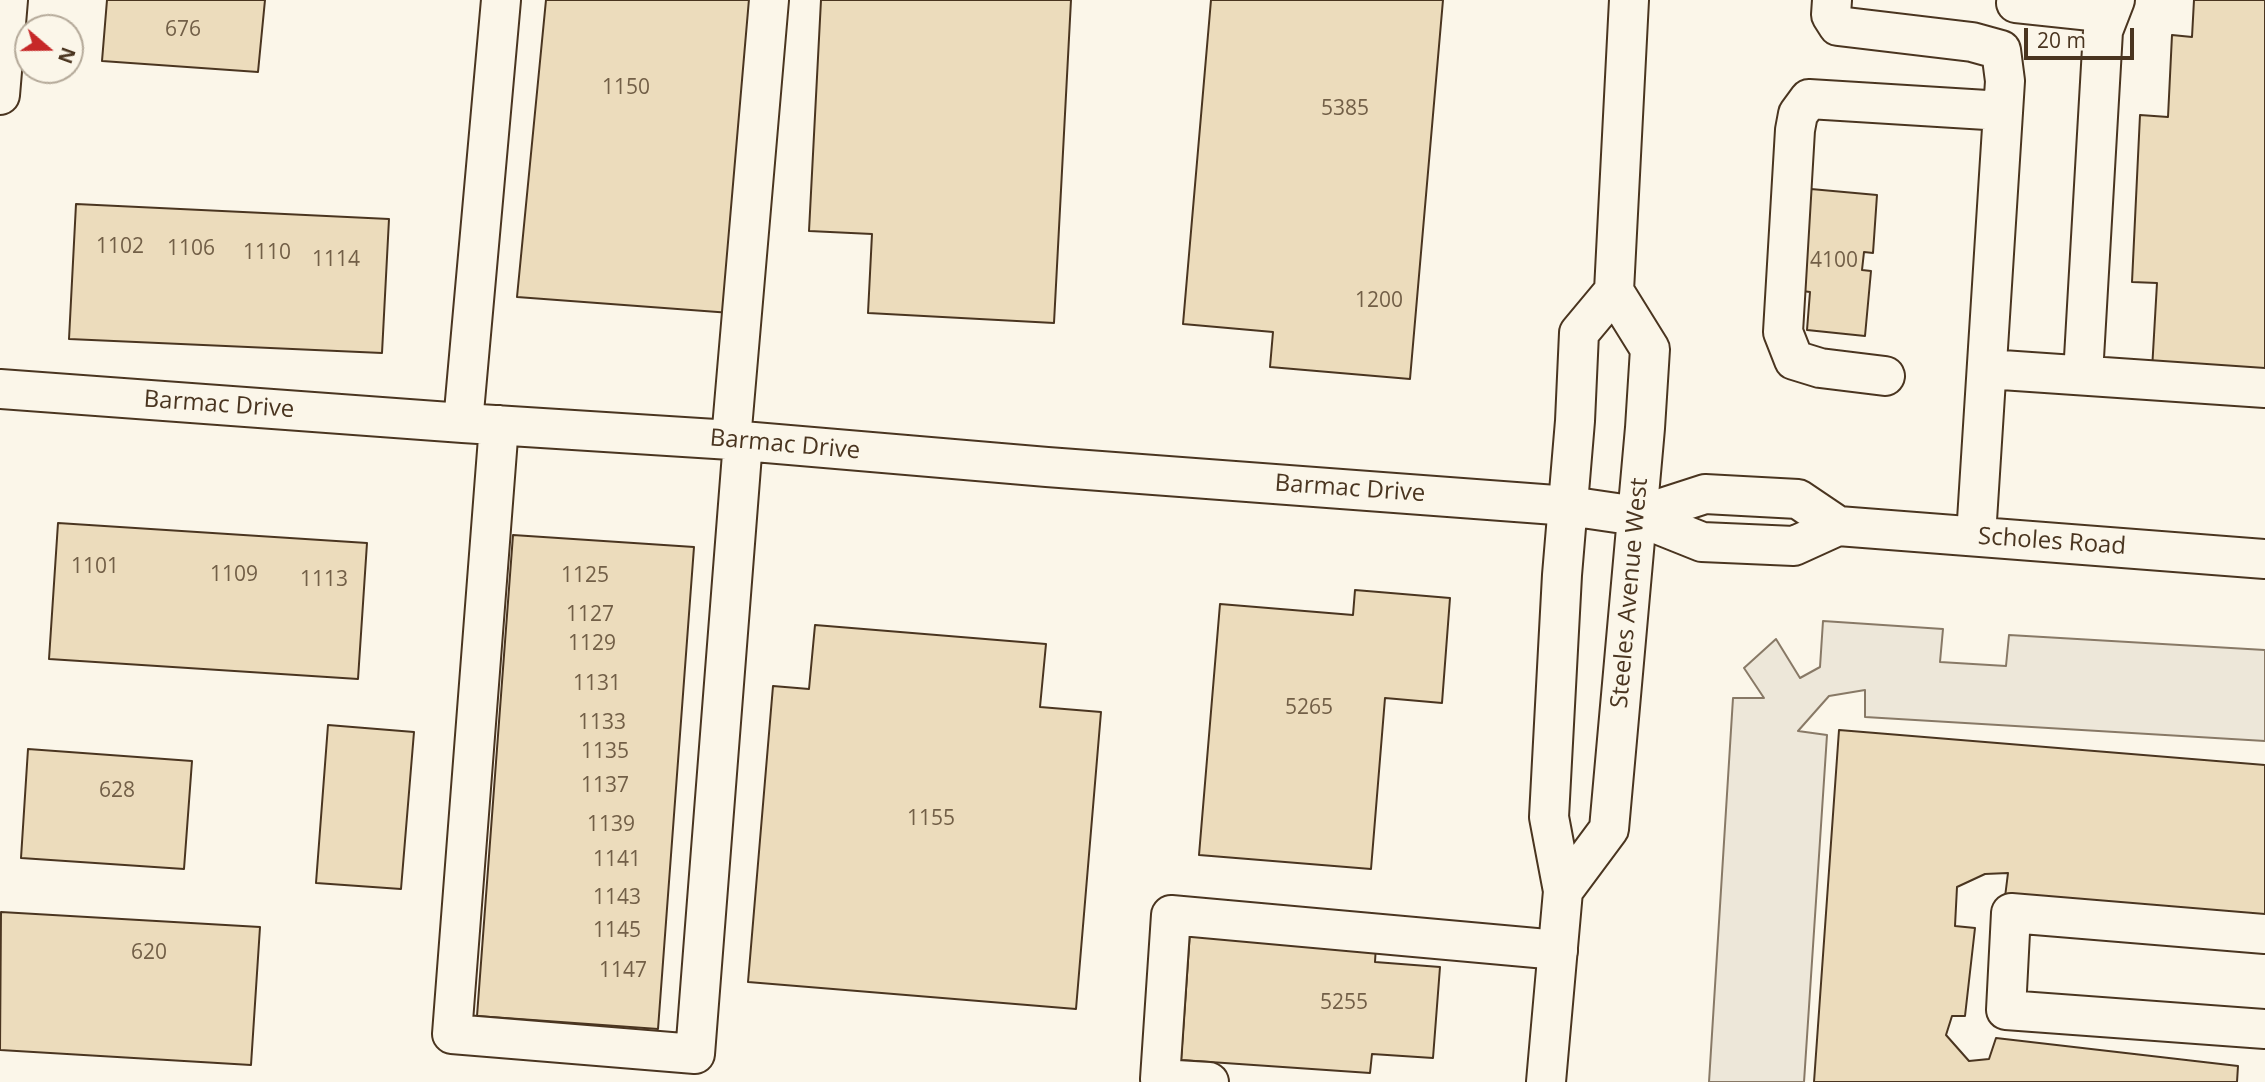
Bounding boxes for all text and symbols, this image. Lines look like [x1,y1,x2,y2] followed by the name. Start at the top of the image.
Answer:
[14,14,84,84] north arrow
[2027,14,2137,58] scale bar
[165,17,201,43] house number: 676
[2037,26,2086,54] text: 20 m
[52,44,82,67] text: N
[602,75,650,101] house number: 1150
[1321,96,1369,122] house number: 5385
[96,234,144,260] house number: 1102
[167,236,215,262] house number: 1106
[243,240,291,266] house number: 1110
[312,247,360,273] house number: 1114
[1810,248,1858,274] house number: 4100
[1355,288,1403,314] house number: 1200
[143,385,295,425] street label: Barmac Drive
[709,424,861,466] street label: Barmac Drive
[1274,469,1426,509] street label: Barmac Drive
[1606,477,1654,709] street label: Steeles Avenue West
[1977,522,2127,562] street label: Scholes Road
[71,554,119,580] house number: 1101
[210,562,258,588] house number: 1109
[561,563,609,589] house number: 1125
[300,567,348,593] house number: 1113
[566,602,614,628] house number: 1127
[568,631,616,657] house number: 1129
[573,671,621,697] house number: 1131
[1285,695,1333,721] house number: 5265
[578,710,626,736] house number: 1133
[581,739,629,765] house number: 1135
[581,773,629,799] house number: 1137
[99,778,135,804] house number: 628
[907,806,955,832] house number: 1155
[587,812,635,838] house number: 1139
[593,847,641,873] house number: 1141
[593,885,641,911] house number: 1143
[593,918,641,944] house number: 1145
[131,940,167,966] house number: 620
[599,958,647,984] house number: 1147
[1320,990,1368,1016] house number: 5255

